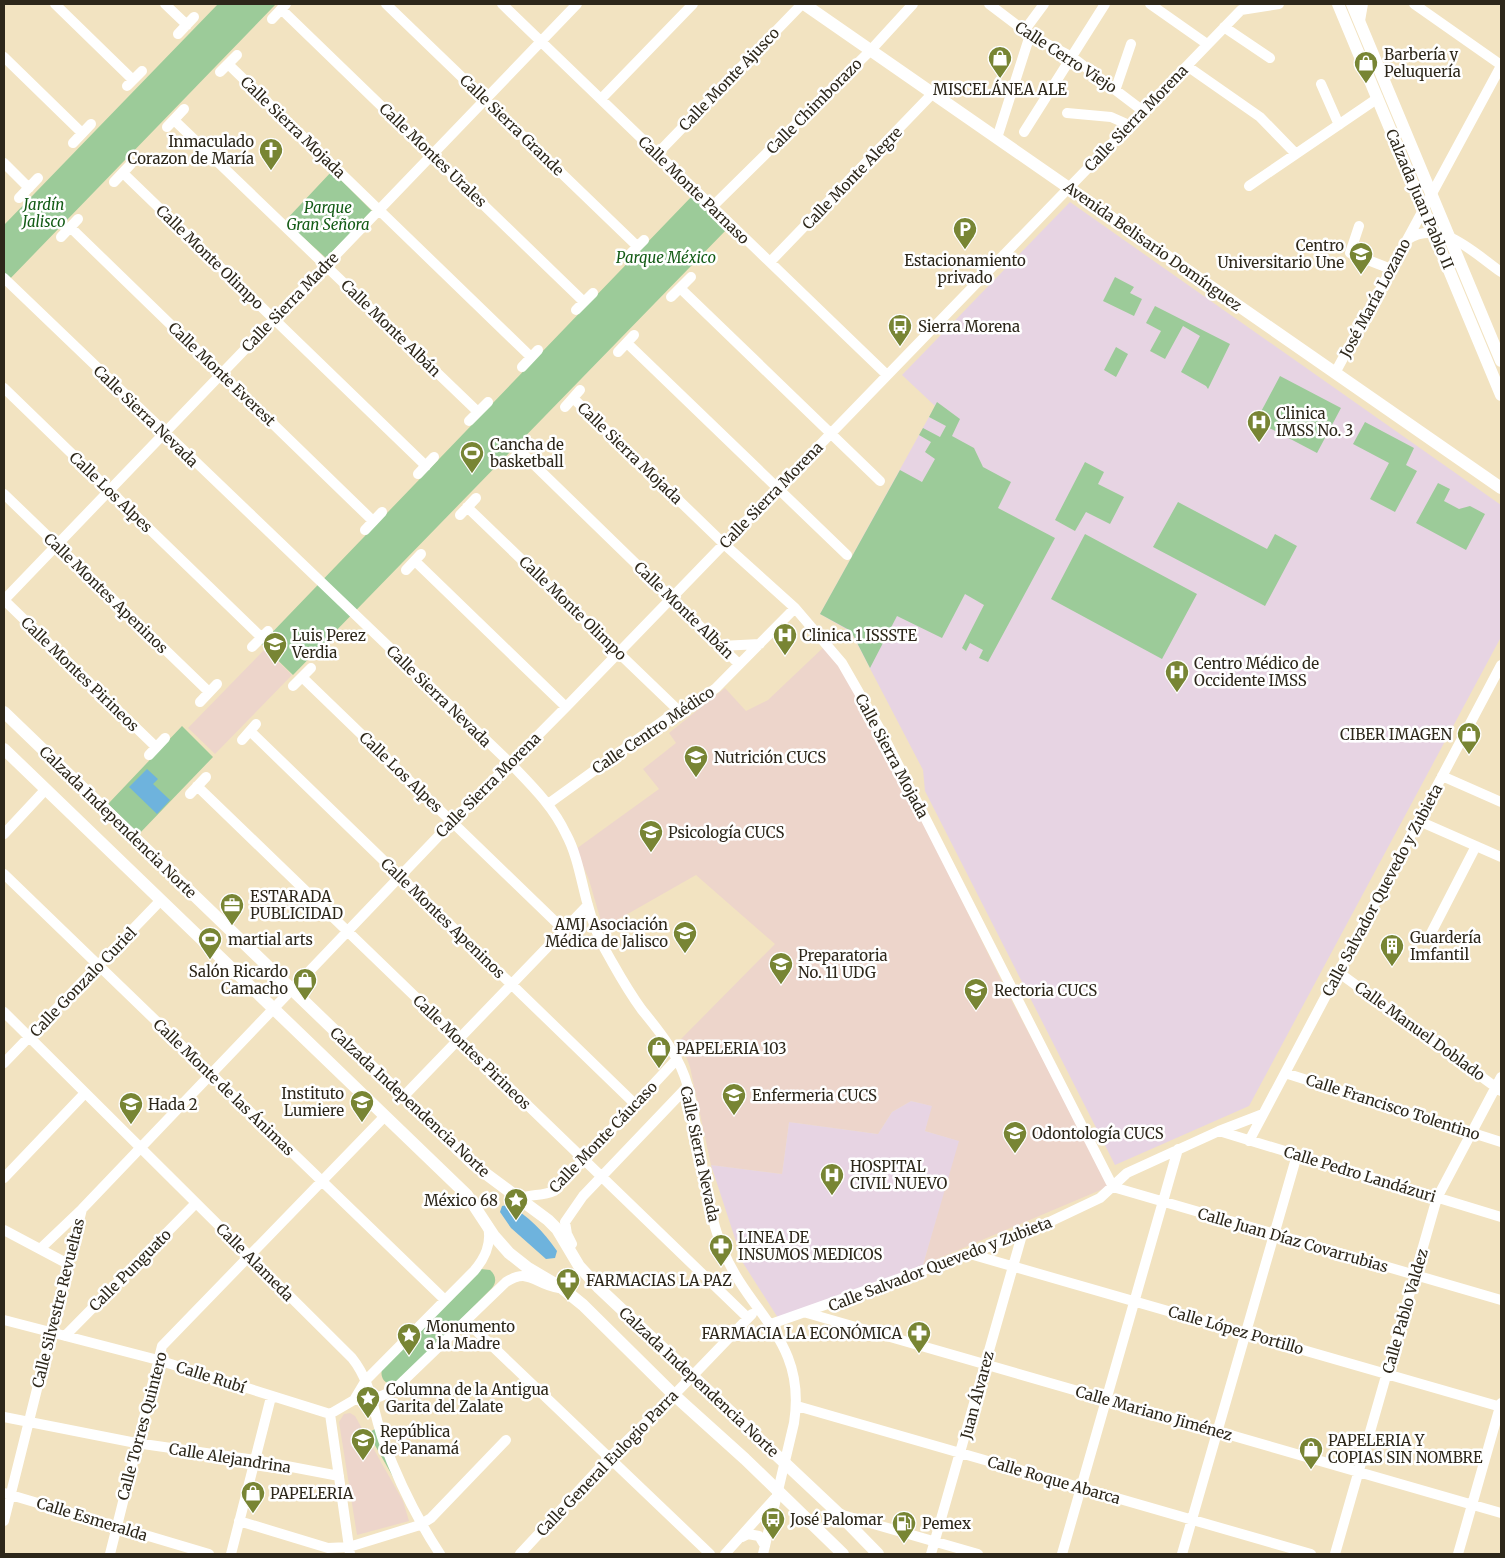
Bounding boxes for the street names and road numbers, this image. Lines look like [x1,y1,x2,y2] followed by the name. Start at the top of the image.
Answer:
[1012,17,1121,97] street label: Calle Cerro Viejo
[675,23,783,135] street label: Calle Monte Ajusco
[762,54,866,158] street label: Calle Chimborazo
[1080,61,1192,175] street label: Calle Sierra Morena
[456,70,568,180] street label: Calle Sierra Grande
[237,72,349,182] street label: Calle Sierra Mojada
[375,99,491,211] street label: Calle Montes Urales
[798,123,906,233] street label: Calle Monte Alegre
[1382,126,1458,272] street label: Calzada Juan Pablo II
[634,132,754,248] street label: Calle Monte Parnaso
[1060,177,1246,315] street label: Avenida Belisario Domínguez
[152,201,268,313] street label: Calle Monte Olimpo
[1335,235,1414,362] street label: José María Lozano
[238,248,343,356] street label: Calle Sierra Madre
[337,276,445,380] street label: Calle Monte Albán
[164,318,280,430] street label: Calle Monte Everest
[90,361,202,471] street label: Calle Sierra Nevada
[574,398,686,508] street label: Calle Sierra Mojada
[715,438,827,552] street label: Calle Sierra Morena
[66,448,156,536] street label: Calle Los Alpes
[40,529,172,657] street label: Calle Montes Apeninos
[515,552,631,664] street label: Calle Monte Olimpo
[630,558,738,662] street label: Calle Monte Albán
[17,613,143,735] street label: Calle Montes Pirineos
[383,641,495,751] street label: Calle Sierra Nevada
[588,682,718,778] street label: Calle Centro Médico
[851,690,933,822] street label: Calle Sierra Mojada
[356,728,446,816] street label: Calle Los Alpes
[432,729,544,841] street label: Calle Sierra Morena
[36,742,201,902] street label: Calzada Independencia Norte
[1318,781,1446,999] street label: Calle Salvador Quevedo y Zubieta
[377,854,509,982] street label: Calle Montes Apeninos
[26,923,140,1041] street label: Calle Gonzalo Curiel
[1351,977,1489,1085] street label: Calle Manuel Doblado
[409,991,535,1113] street label: Calle Montes Pirineos
[149,1014,299,1159] street label: Calle Monte de las Ánimas
[326,1023,494,1181] street label: Calzada Independencia Norte
[1304,1070,1483,1144] street label: Calle Francisco Tolentino
[545,1077,661,1197] street label: Calle Monte Cáucaso
[676,1084,724,1224] street label: Calle Sierra Nevada
[1282,1142,1438,1206] street label: Calle Pedro Landázuri
[1196,1204,1390,1276] street label: Calle Juan Díaz Covarrubias
[826,1213,1054,1315] street label: Calle Salvador Quevedo y Zubieta
[28,1216,88,1390] street label: Calle Silvestre Revueltas
[212,1219,298,1305] street label: Calle Alameda
[85,1225,175,1315] street label: Calle Punguato
[1378,1246,1432,1376] street label: Calle Pablo Valdez
[1166,1302,1306,1358] street label: Calle López Portillo
[615,1303,783,1461] street label: Calzada Independencia Norte
[113,1349,171,1502] street label: Calle Torres Quintero
[955,1349,998,1442] street label: Juan Álvarez
[174,1357,249,1397] street label: Calle Rubí
[1073,1382,1235,1444] street label: Calle Mariano Jiménez
[532,1386,682,1540] street label: Calle General Eulogio Parra
[168,1439,292,1477] street label: Calle Alejandrina
[985,1452,1123,1508] street label: Calle Roque Abarca
[34,1493,150,1545] street label: Calle Esmeralda

